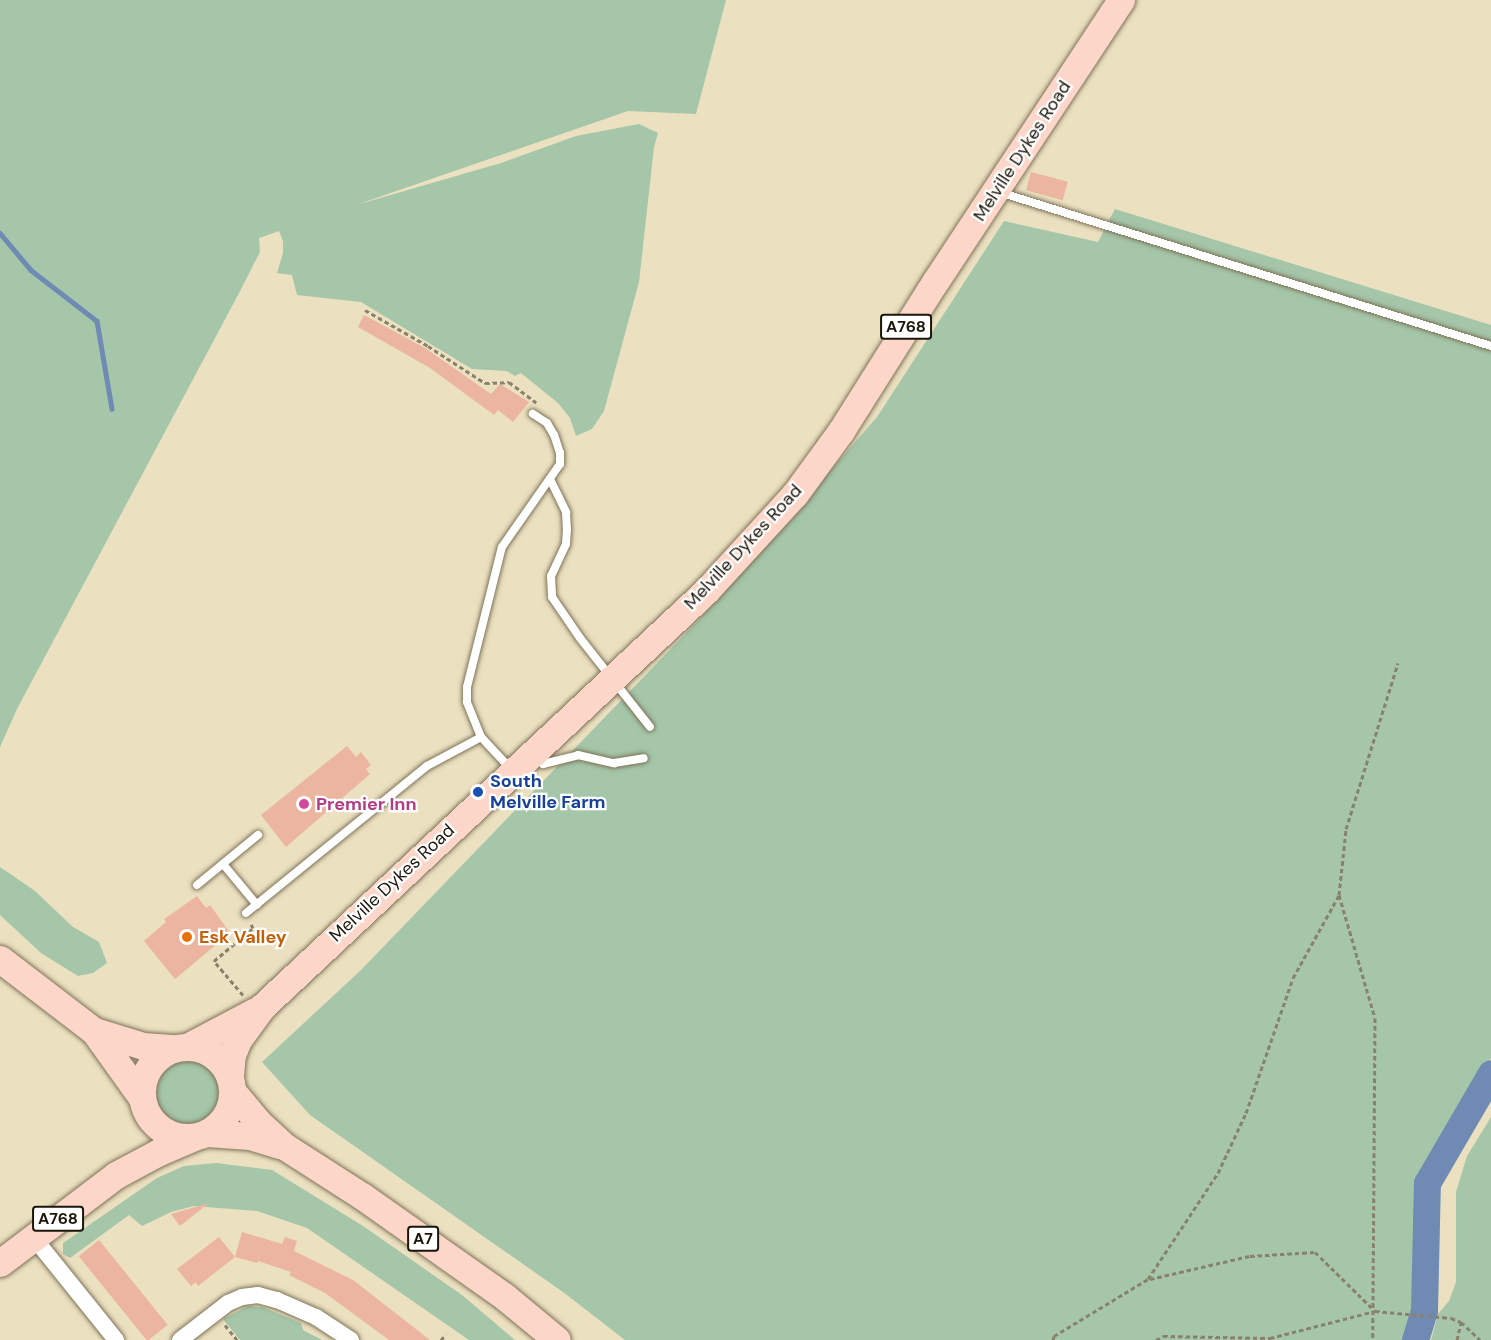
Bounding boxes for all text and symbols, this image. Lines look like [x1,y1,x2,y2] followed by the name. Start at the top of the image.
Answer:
[969,77,1075,225] street label: Melville Dykes Road
[879,314,933,340] road number: A768
[680,480,806,614] street label: Melville Dykes Road
[490,771,605,814] place label: South Melville Farm
[471,785,485,799] marker: South Melville Farm
[316,793,417,815] place label: Premier Inn
[297,797,311,811] marker: Premier Inn
[325,820,459,946] street label: Melville Dykes Road
[199,926,287,948] place label: Esk Valley
[180,930,194,944] marker: Esk Valley
[31,1206,85,1232] road number: A768
[406,1226,440,1252] road number: A7

